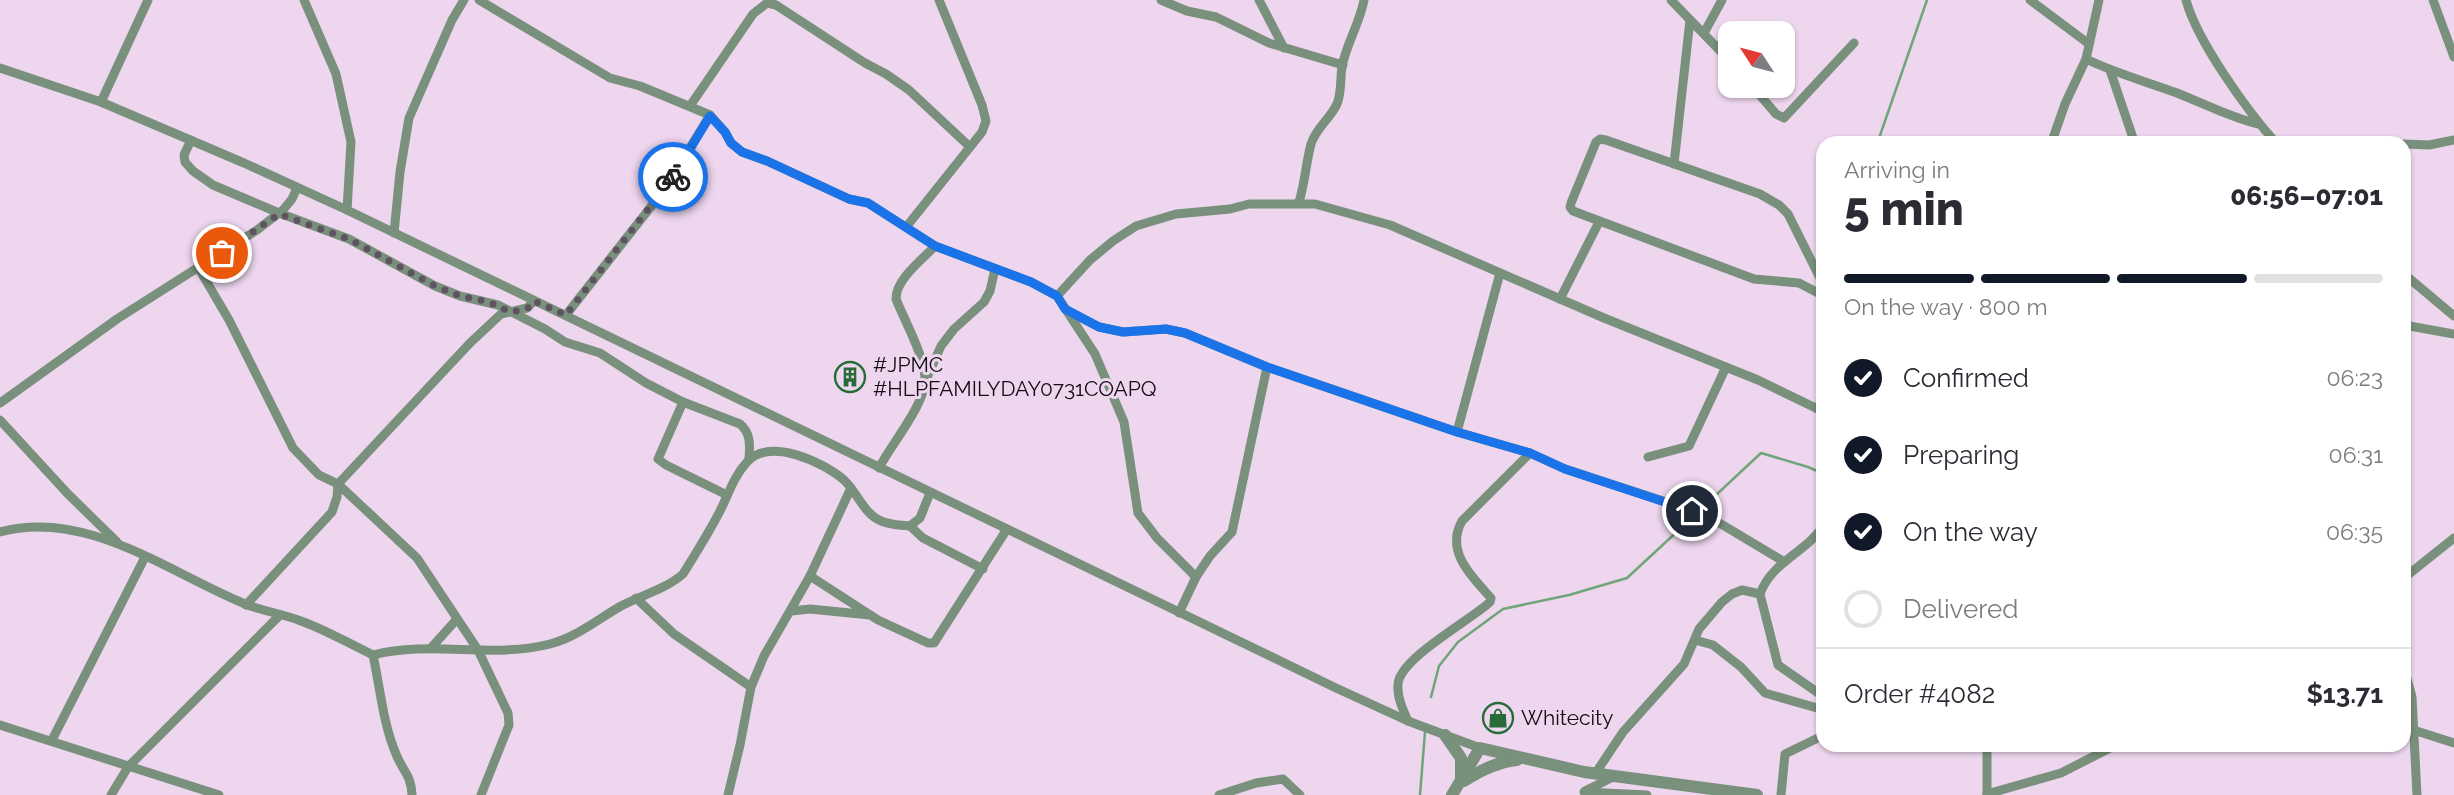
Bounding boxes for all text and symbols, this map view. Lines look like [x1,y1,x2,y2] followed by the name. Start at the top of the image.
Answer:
[1718,21,1796,98] north arrow
[1718,21,1795,98] map controls
[638,142,708,212] courier
[1844,156,1950,183] text: Arriving in
[654,158,692,196] icon: bike
[2230,181,2383,211] text: 06:56–07:01
[1844,182,1964,236] text: 5 min
[192,223,252,283] pin
[203,234,241,272] icon: bag
[1844,293,2048,320] text: On the way · 800 m
[873,352,1157,401] place label: #JPMC #HLPFAMILYDAY0731COAPQ
[1844,359,1882,397] icon: check
[833,360,867,394] building icon: #JPMC #HLPFAMILYDAY0731COAPQ
[1903,363,2029,393] text: Confirmed
[2326,364,2383,391] text: 06:23
[1844,436,1882,474] icon: check
[1903,440,2019,470] text: Preparing
[2329,441,2383,468] text: 06:31
[1662,481,1722,541] pin
[1673,492,1711,530] icon: home
[1844,513,1882,551] icon: check
[1903,517,2038,547] text: On the way
[2326,518,2383,545] text: 06:35
[1903,594,2018,624] text: Delivered
[1844,679,1995,709] text: Order #4082
[2306,679,2383,709] text: $13.71
[1481,701,1515,735] shop icon: Whitecity
[1521,705,1614,730] place label: Whitecity

